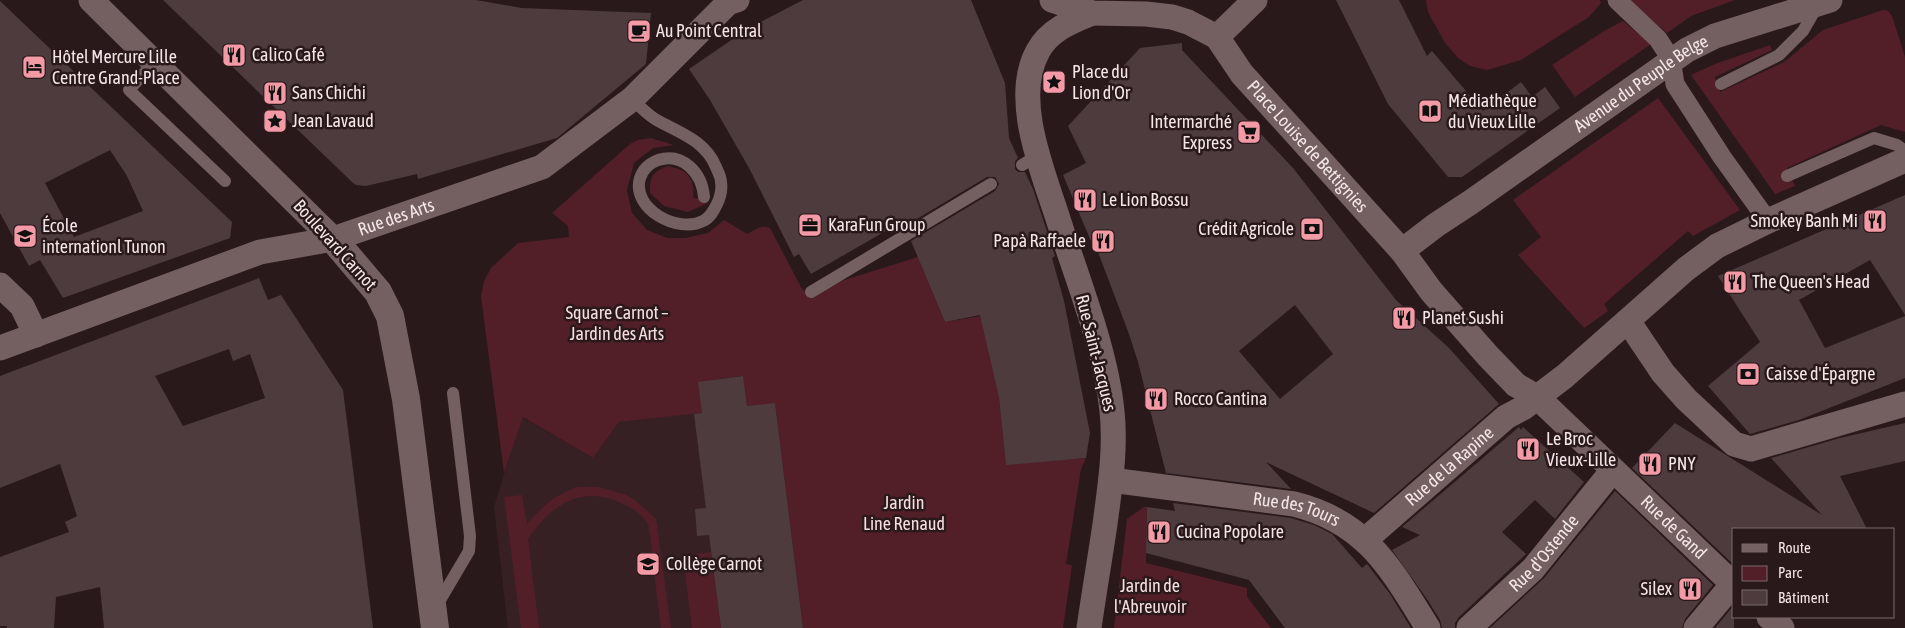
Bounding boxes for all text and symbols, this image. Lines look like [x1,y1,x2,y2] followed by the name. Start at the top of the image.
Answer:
[626,18,652,44] cafe icon: Au Point Central
[656,20,762,41] place label: Au Point Central
[1570,30,1711,136] street label: Avenue du Peuple Belge
[221,42,247,68] restaurant icon: Calico Café
[252,44,325,65] place label: Calico Café
[52,46,180,88] place label: Hôtel Mercure Lille Centre Grand-Place
[21,54,47,80] hotel icon: Hôtel Mercure Lille Centre Grand-Place
[1072,61,1131,103] place label: Place du Lion d'Or
[1041,69,1067,95] place icon: Place du Lion d'Or
[1243,76,1373,216] street label: Place Louise de Bettignies
[262,80,288,106] restaurant icon: Sans Chichi
[292,82,366,103] place label: Sans Chichi
[1448,90,1537,132] place label: Médiathèque du Vieux Lille
[1417,98,1443,124] library icon: Médiathèque du Vieux Lille
[262,108,288,134] place icon: Jean Lavaud
[292,110,374,131] place label: Jean Lavaud
[1150,111,1232,153] place label: Intermarché Express
[1236,119,1262,145] supermarket icon: Intermarché Express
[1072,187,1098,213] restaurant icon: Le Lion Bossu
[1102,189,1189,210] place label: Le Lion Bossu
[355,194,437,240] street label: Rue des Arts
[289,195,381,294] street label: Boulevard Carnot
[1862,208,1888,234] restaurant icon: Smokey Banh Mi
[1751,210,1858,231] place label: Smokey Banh Mi
[797,212,823,238] office icon: KaraFun Group
[828,214,926,235] place label: KaraFun Group
[42,215,166,257] place label: École internationl Tunon
[1299,216,1325,242] bank icon: Crédit Agricole
[1198,218,1294,239] place label: Crédit Agricole
[12,223,38,249] school or university icon: École internationl Tunon
[1090,228,1116,254] restaurant icon: Papà Raffaele
[993,230,1086,251] place label: Papà Raffaele
[1722,269,1748,295] restaurant icon: The Queen's Head
[1752,271,1870,292] place label: The Queen's Head
[1072,292,1121,413] street label: Rue Saint-Jacques
[566,302,668,344] park label: Square Carnot – Jardin des Arts
[1391,305,1417,331] restaurant icon: Planet Sushi
[1422,307,1504,328] place label: Planet Sushi
[1735,361,1761,387] bank icon: Caisse d'Épargne
[1766,363,1875,384] place label: Caisse d'Épargne
[1143,386,1169,412] restaurant icon: Rocco Cantina
[1174,388,1267,409] place label: Rocco Cantina
[1401,422,1497,510] street label: Rue de la Rapine
[1546,428,1616,470] place label: Le Broc Vieux-Lille
[1515,436,1541,462] restaurant icon: Le Broc Vieux-Lille
[1637,451,1663,477] restaurant icon: PNY
[1668,453,1695,474] place label: PNY
[1252,488,1344,530] street label: Rue des Tours
[1637,491,1711,563] street label: Rue de Gand
[863,492,945,534] park label: Jardin Line Renaud
[1504,510,1583,596] street label: Rue d'Ostende
[1146,519,1172,545] restaurant icon: Cucina Popolare
[1176,521,1284,542] place label: Cucina Popolare
[1732,528,1895,618] legend
[1778,539,1811,556] text: Route
[635,551,661,577] school or university icon: Collège Carnot
[666,553,762,574] place label: Collège Carnot
[1778,564,1802,581] text: Parc
[1114,575,1187,617] park label: Jardin de l'Abreuvoir
[1677,576,1703,602] restaurant icon: Silex
[1640,578,1672,599] place label: Silex
[1778,589,1829,606] text: Bâtiment

